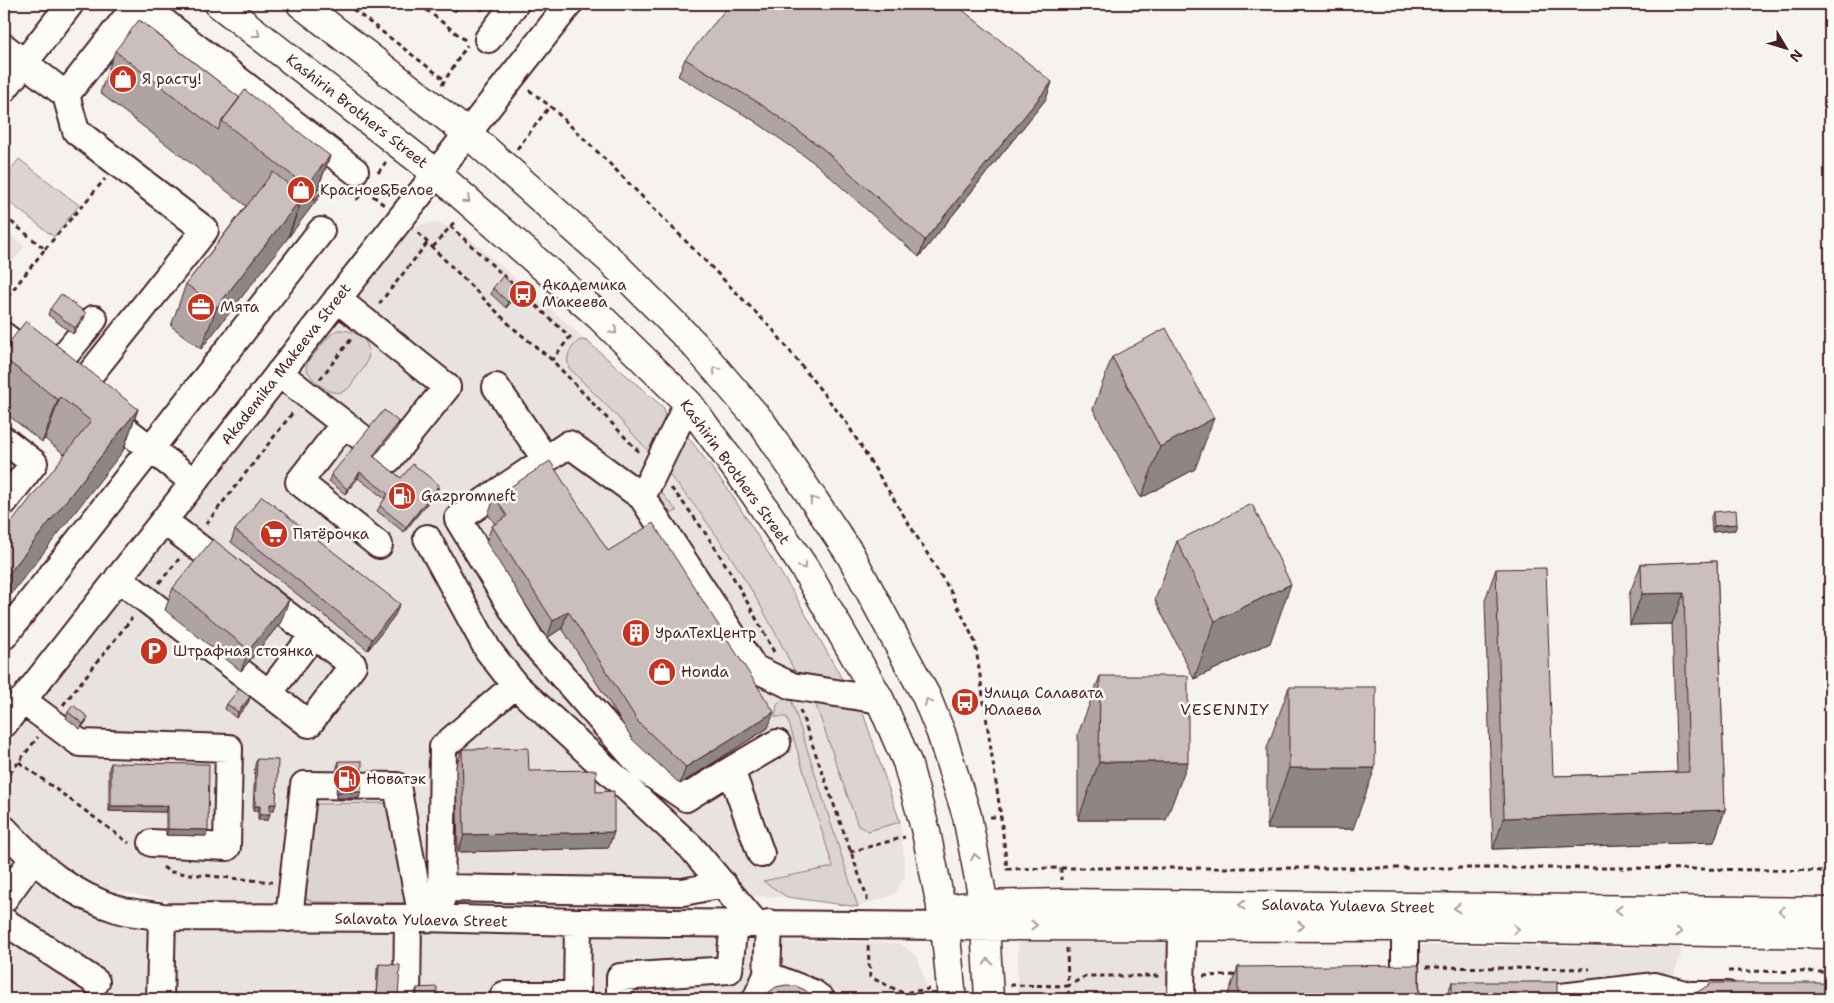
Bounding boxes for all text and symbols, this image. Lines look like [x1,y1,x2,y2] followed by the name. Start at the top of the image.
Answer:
[1762,22,1812,72] north arrow
[251,28,260,36] one-way arrow
[1786,46,1807,66] text: N
[282,49,432,173] street label: Kashirin Brothers Street
[108,64,138,94] shop icon: Я расту!
[142,69,202,89] place label: Я расту!
[286,175,316,205] shop icon: Красное&Белое
[320,180,434,200] place label: Красное&Белое
[461,194,470,203] one-way arrow
[542,275,627,312] place label: Академика Макеева
[217,279,355,449] street label: Akademika Makeeva Street
[508,279,538,309] bus stop icon: Академика Макеева
[186,292,216,322] office icon: Мята
[220,297,260,317] place label: Мята
[608,325,617,334] one-way arrow
[713,366,722,375] one-way arrow
[676,395,794,549] street label: Kashirin Brothers Street
[387,481,417,511] fuel station icon: Gazpromneft
[421,486,516,506] place label: Gazpromneft
[810,496,819,505] one-way arrow
[259,519,289,549] supermarket icon: Пятёрочка
[293,524,370,544] place label: Пятёрочка
[796,561,806,570] one-way arrow
[621,618,651,648] building icon: УралТехЦентр
[655,623,756,643] place label: УралТехЦентр
[139,636,169,666] parking icon: Штрафная стоянка
[173,641,314,661] place label: Штрафная стоянка
[647,657,677,687] shop icon: Honda
[681,662,730,682] place label: Honda
[984,683,1104,720] place label: Улица Салавата Юлаева
[950,687,980,717] bus stop icon: Улица Салавата Юлаева
[924,698,934,706] one-way arrow
[1180,699,1270,720] district label: VESENNIY
[332,764,362,794] fuel station icon: Новатэк
[366,769,426,789] place label: Новатэк
[970,852,980,861] one-way arrow
[1261,894,1435,918] street label: Salavata Yulaeva Street
[1237,900,1245,910] one-way arrow
[1452,903,1460,913] one-way arrow
[1615,905,1622,915] one-way arrow
[1777,906,1785,916] one-way arrow
[334,908,508,932] street label: Salavata Yulaeva Street
[1030,920,1038,930] one-way arrow
[1297,921,1305,932] one-way arrow
[1512,924,1520,934] one-way arrow
[1675,926,1683,937] one-way arrow
[982,958,993,966] one-way arrow

